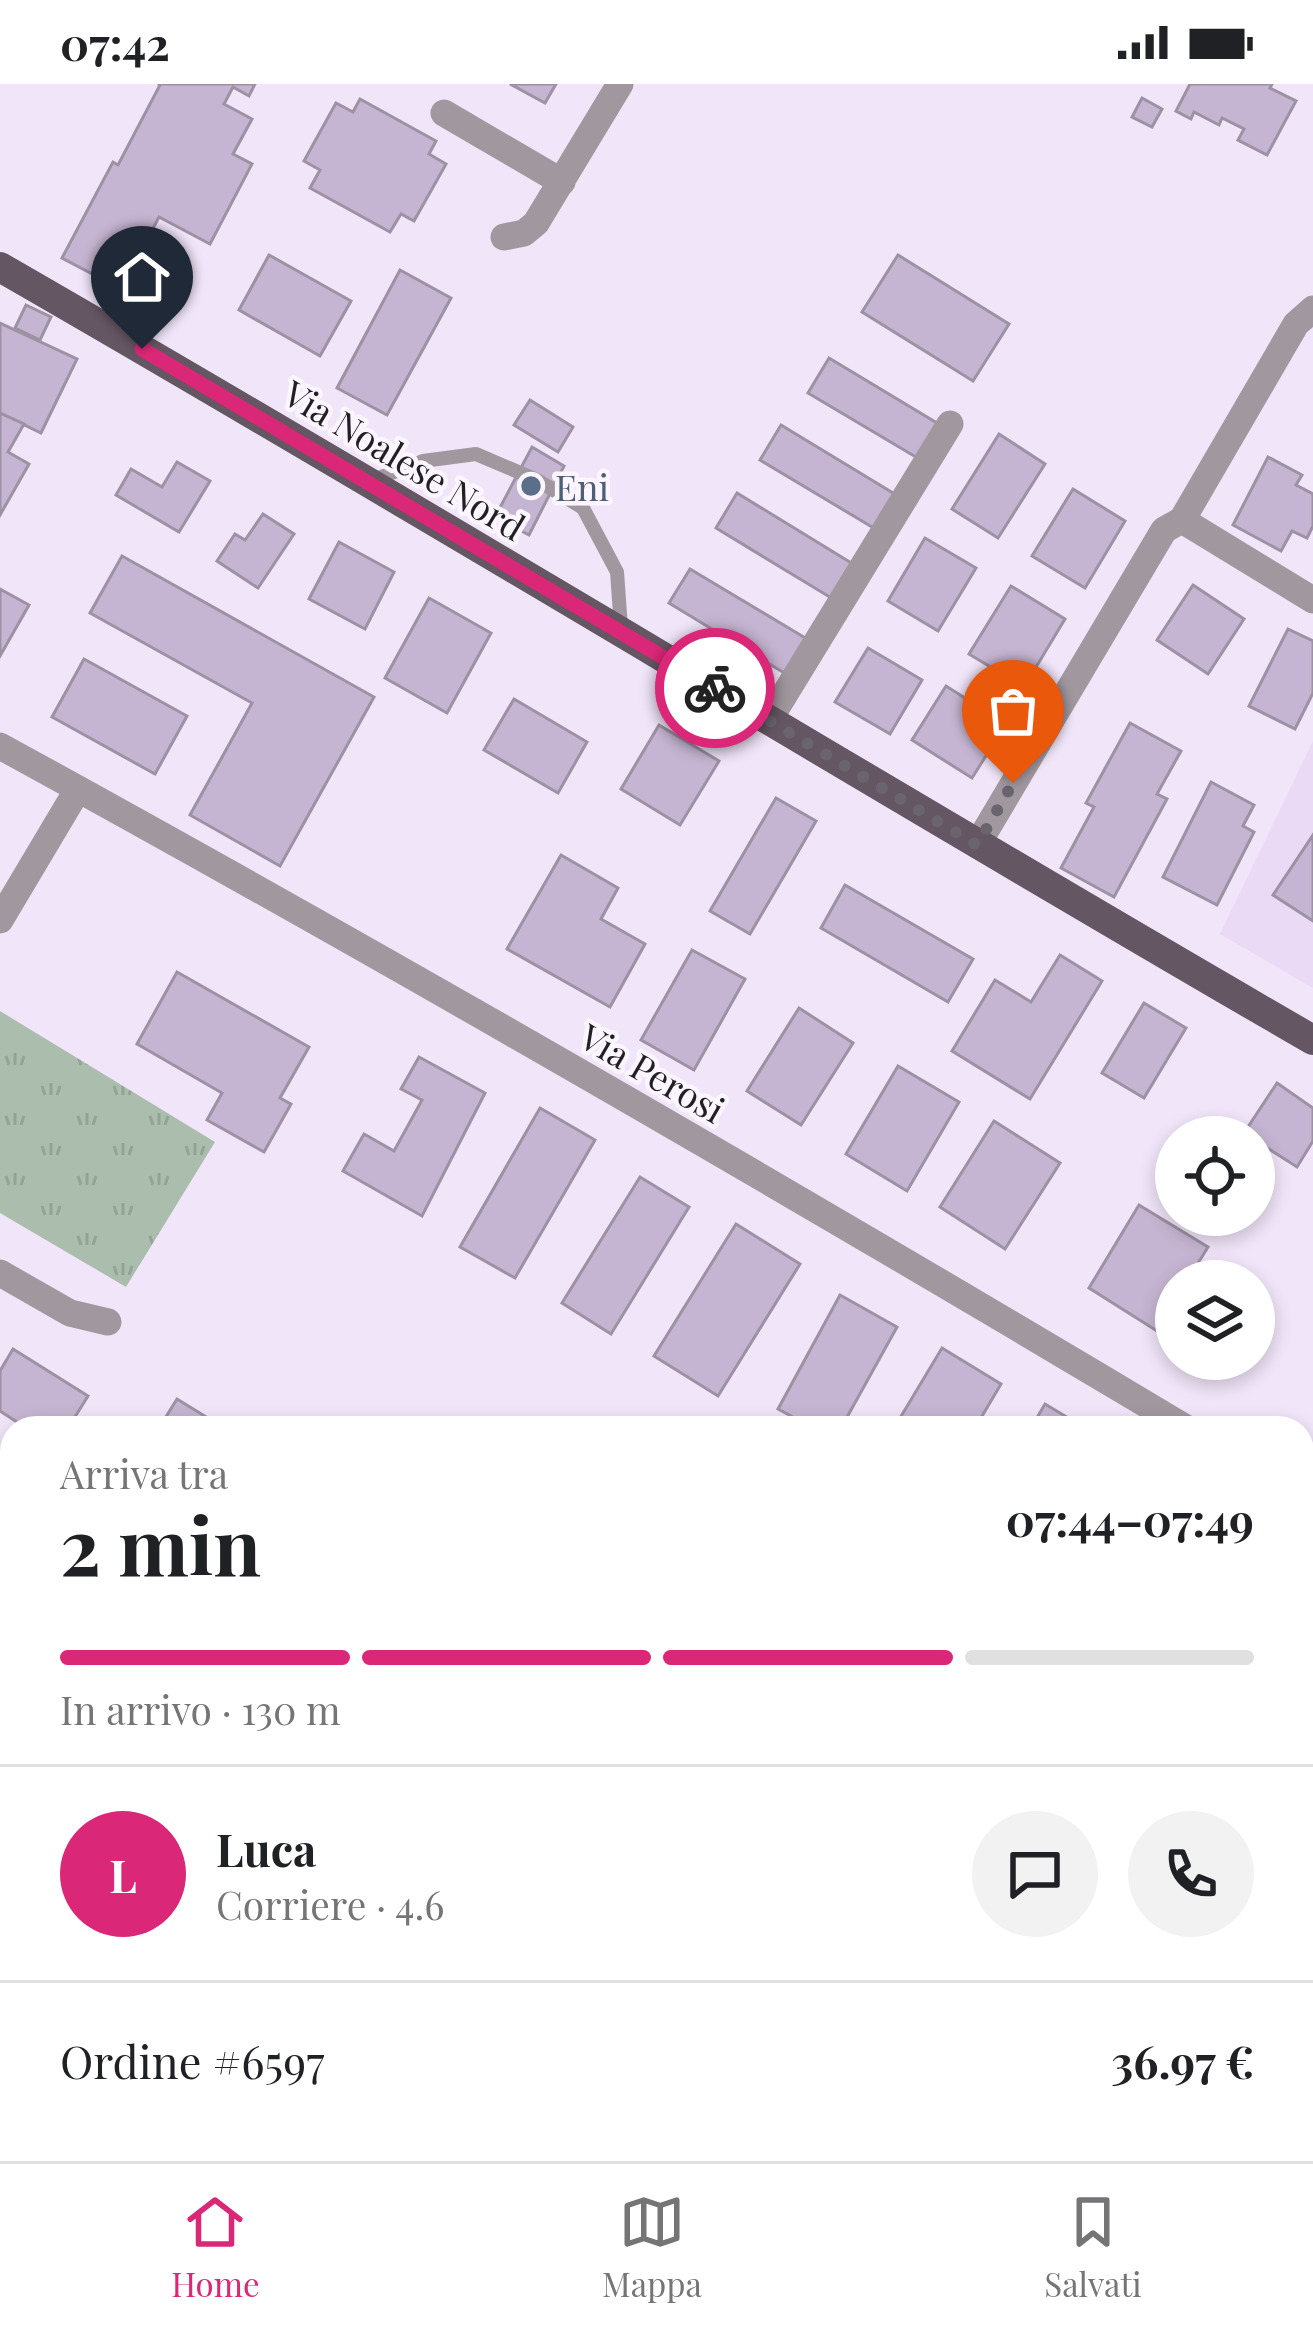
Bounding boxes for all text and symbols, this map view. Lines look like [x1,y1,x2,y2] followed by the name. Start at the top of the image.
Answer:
[60,12,170,72] text: 07:42
[91,226,193,349] pin
[109,244,175,310] icon: home
[275,368,535,550] street label: Via Noalese Nord
[555,462,609,510] place label: Eni
[518,473,544,499] marker: Eni
[655,628,775,748] courier
[682,655,748,721] icon: bike
[962,660,1064,783] pin
[980,678,1046,744] icon: bag
[571,1011,734,1133] street label: Via Perosi
[1155,1116,1275,1380] map controls
[1155,1116,1275,1236] button: locate
[1155,1260,1275,1380] button: layers
[60,1447,228,1499] text: Arriva tra
[1006,1488,1254,1548] text: 07:44–07:49
[60,1492,261,1596] text: 2 min
[60,1683,341,1735] text: In arrivo · 130 m
[972,1811,1098,1937] button: chat
[1128,1811,1254,1937] button: phone
[216,1818,316,1878] text: Luca
[109,1844,137,1904] text: L
[216,1878,445,1930] text: Corriere · 4.6
[60,2030,324,2090] text: Ordine #6597
[1111,2030,1254,2090] text: 36.97 €
[171,2189,260,2305] tab: Home
[602,2189,702,2305] tab: Mappa
[1044,2189,1142,2305] tab: Salvati

